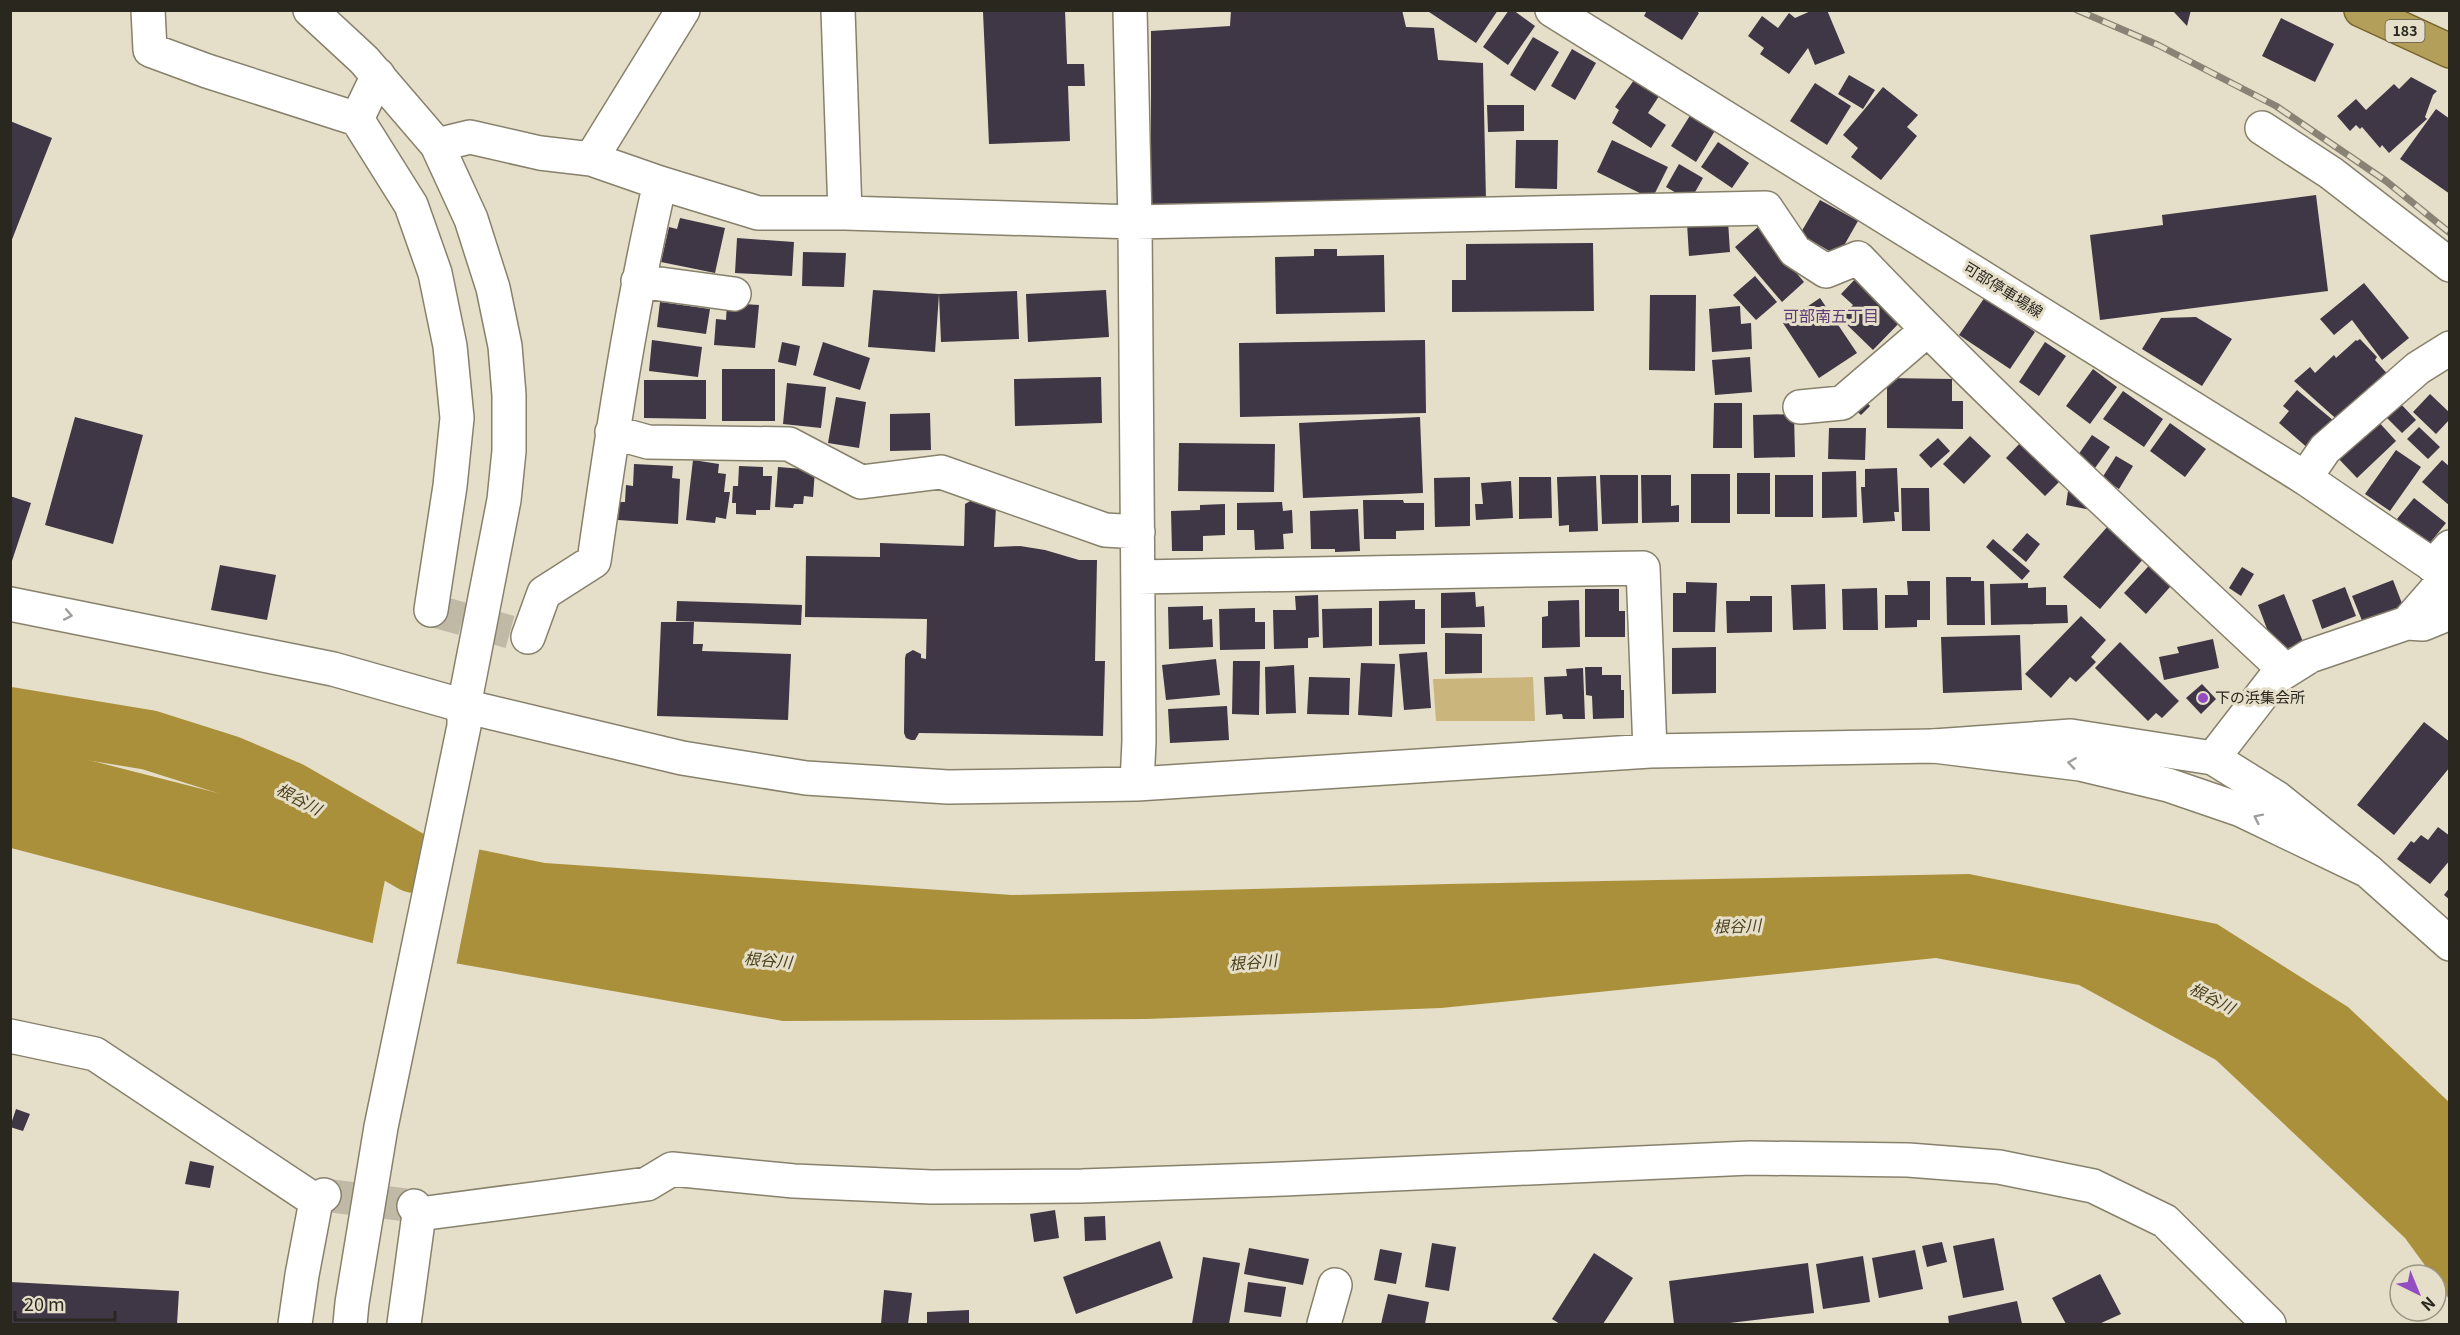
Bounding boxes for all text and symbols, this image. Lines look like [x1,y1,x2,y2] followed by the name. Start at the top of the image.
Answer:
[2386,20,2424,42] road number: 183
[1960,256,2048,321] street label: 可部停車場線
[1783,303,1879,327] district label: 可部南五丁目
[63,608,73,621] one-way arrow
[2215,686,2305,707] place label: 下の浜集会所
[2196,691,2210,705] marker: 下の浜集会所
[2067,758,2077,770] one-way arrow
[273,776,328,821] water label: 根谷川
[2254,814,2265,826] one-way arrow
[1713,912,1763,938] water label: 根谷川
[743,945,795,973] water label: 根谷川
[1228,947,1280,975] water label: 根谷川
[2186,976,2241,1020] water label: 根谷川
[2388,1263,2448,1323] north arrow
[15,1284,116,1322] scale bar
[24,1290,65,1316] text: 20 m
[2416,1292,2441,1318] text: N

